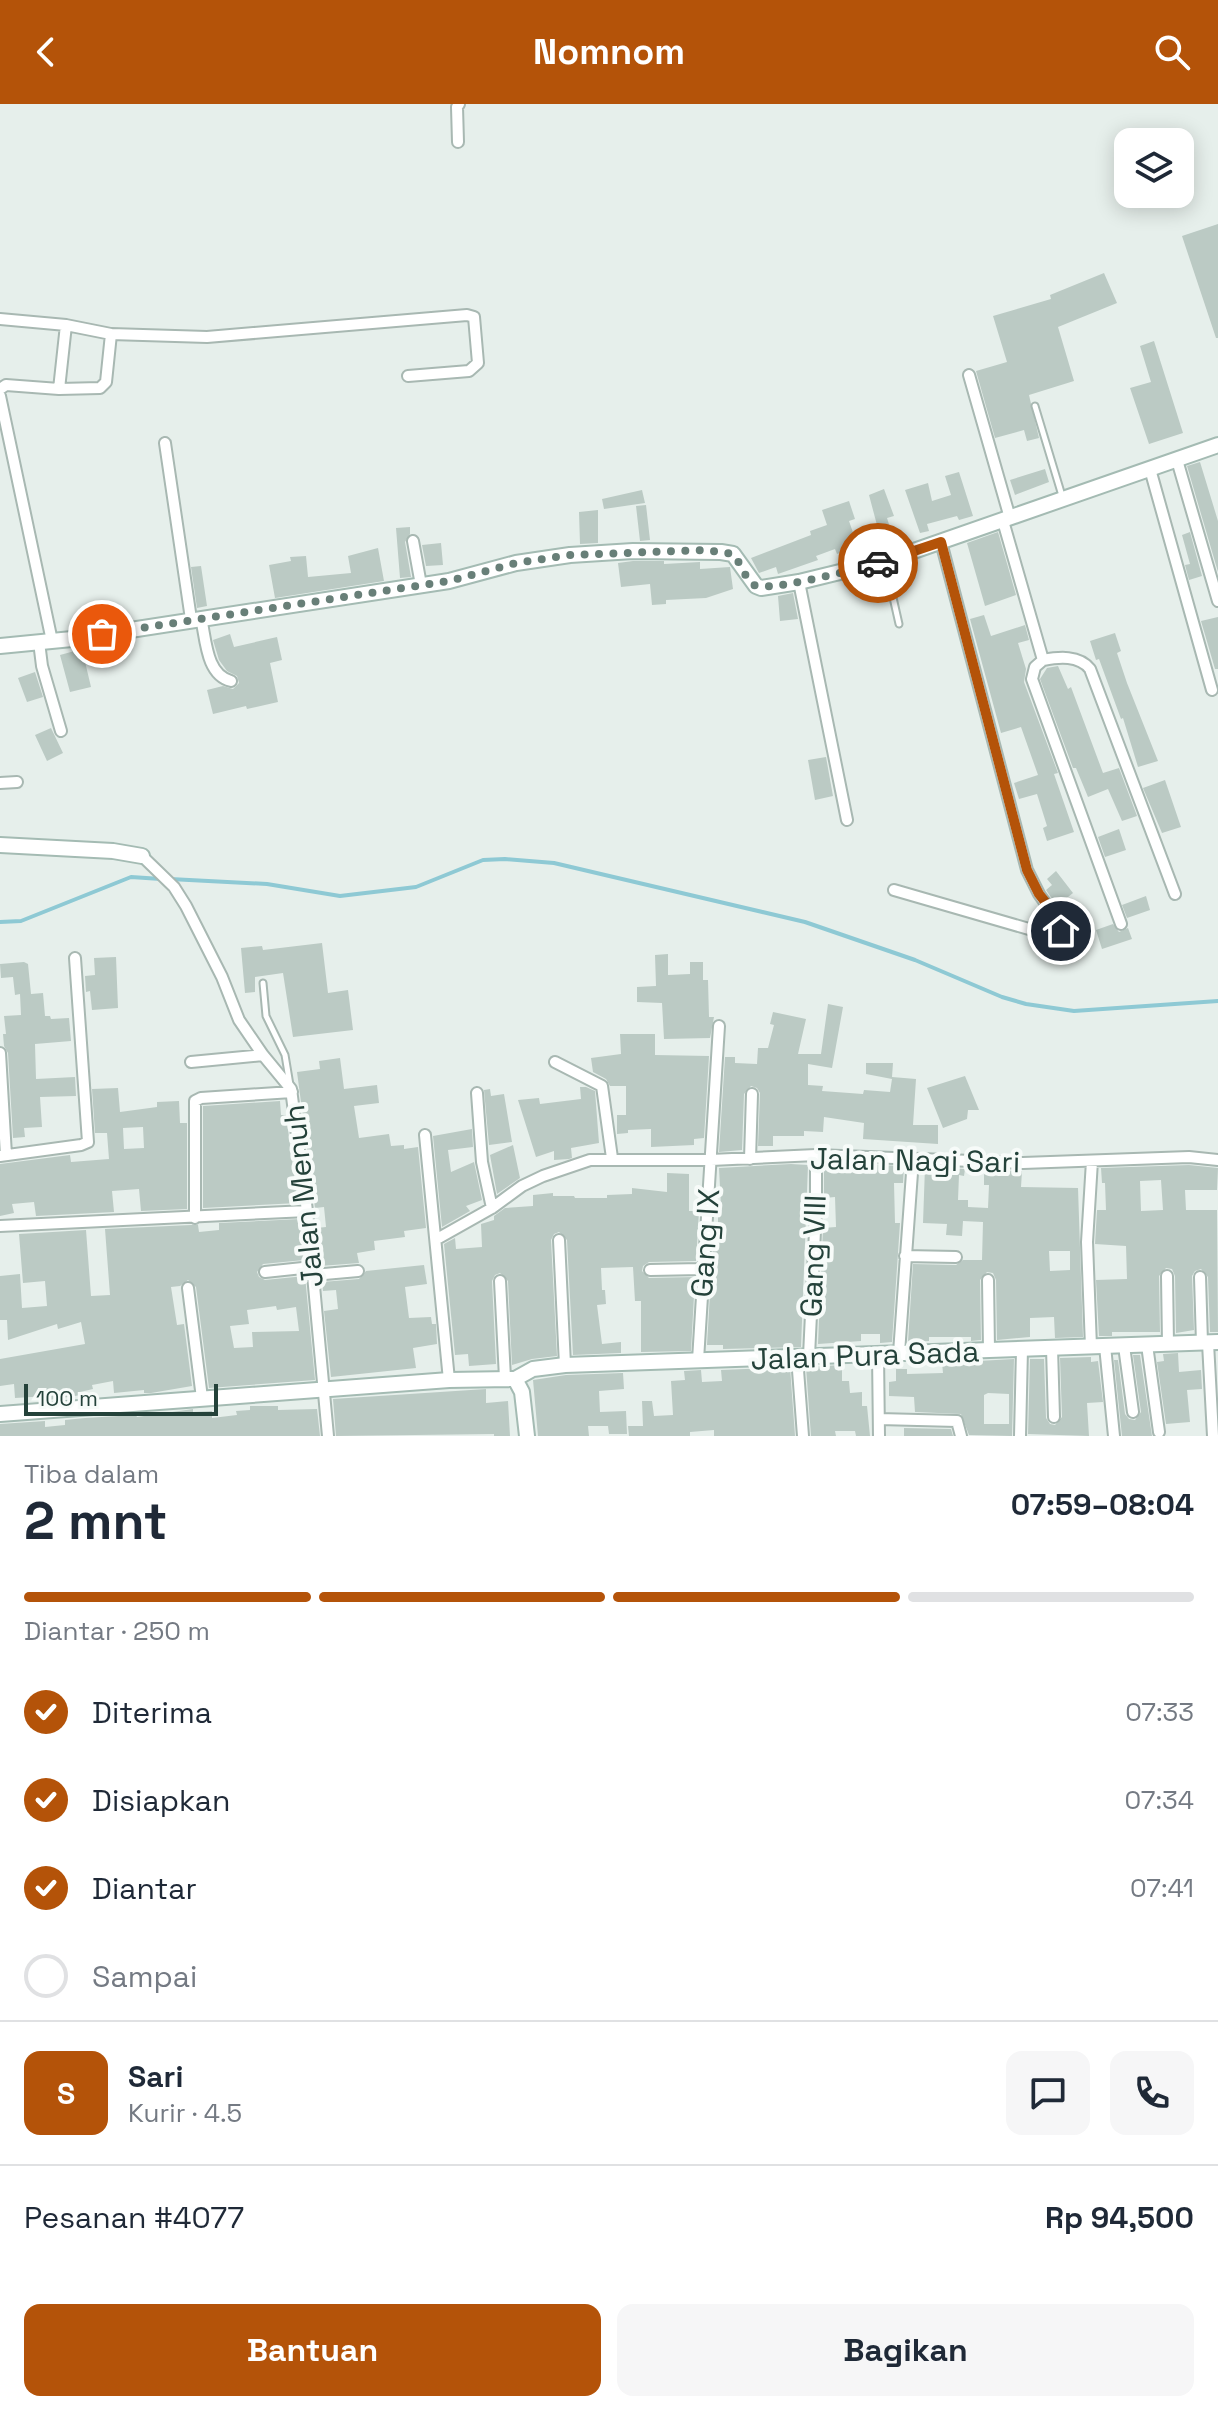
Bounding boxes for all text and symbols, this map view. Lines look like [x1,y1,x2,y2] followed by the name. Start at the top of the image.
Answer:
[533,29,685,75] text: Nomnom
[24,30,68,74] icon: back
[1150,30,1194,74] icon: search
[1114,128,1194,208] map controls
[1114,128,1194,208] button: layers
[838,523,918,603] courier
[856,541,900,585] icon: car
[68,600,136,668] pin
[80,612,124,656] icon: bag
[1027,897,1095,965] pin
[1039,909,1083,953] icon: home
[274,1103,332,1289] street label: Jalan Menuh
[809,1139,1021,1181] street label: Jalan Nagi Sari
[682,1187,728,1299] street label: Gang IX
[791,1194,835,1318] street label: Gang VIII
[750,1332,980,1378] street label: Jalan Pura Sada
[24,1380,218,1416] scale bar
[36,1384,98,1412] text: 100 m
[24,1457,159,1491] text: Tiba dalam
[1011,1485,1194,1524] text: 07:59–08:04
[24,1488,168,1554] text: 2 mnt
[24,1614,210,1648] text: Diantar · 250 m
[24,1690,68,1734] icon: check
[92,1693,212,1732] text: Diterima
[1125,1695,1194,1729] text: 07:33
[24,1778,68,1822] icon: check
[92,1781,230,1820] text: Disiapkan
[1125,1783,1194,1817] text: 07:34
[24,1866,68,1910] icon: check
[92,1869,197,1908] text: Diantar
[1130,1871,1194,1905] text: 07:41
[92,1957,197,1996] text: Sampai
[1006,2051,1090,2135] button: chat
[1110,2051,1194,2135] button: phone
[128,2057,183,2096] text: Sari
[57,2074,75,2113] text: S
[128,2096,242,2130] text: Kurir · 4.5
[24,2198,244,2237] text: Pesanan #4077
[1045,2198,1194,2237] text: Rp 94,500
[24,2304,601,2396] button: Bantuan
[617,2304,1194,2396] button: Bagikan

